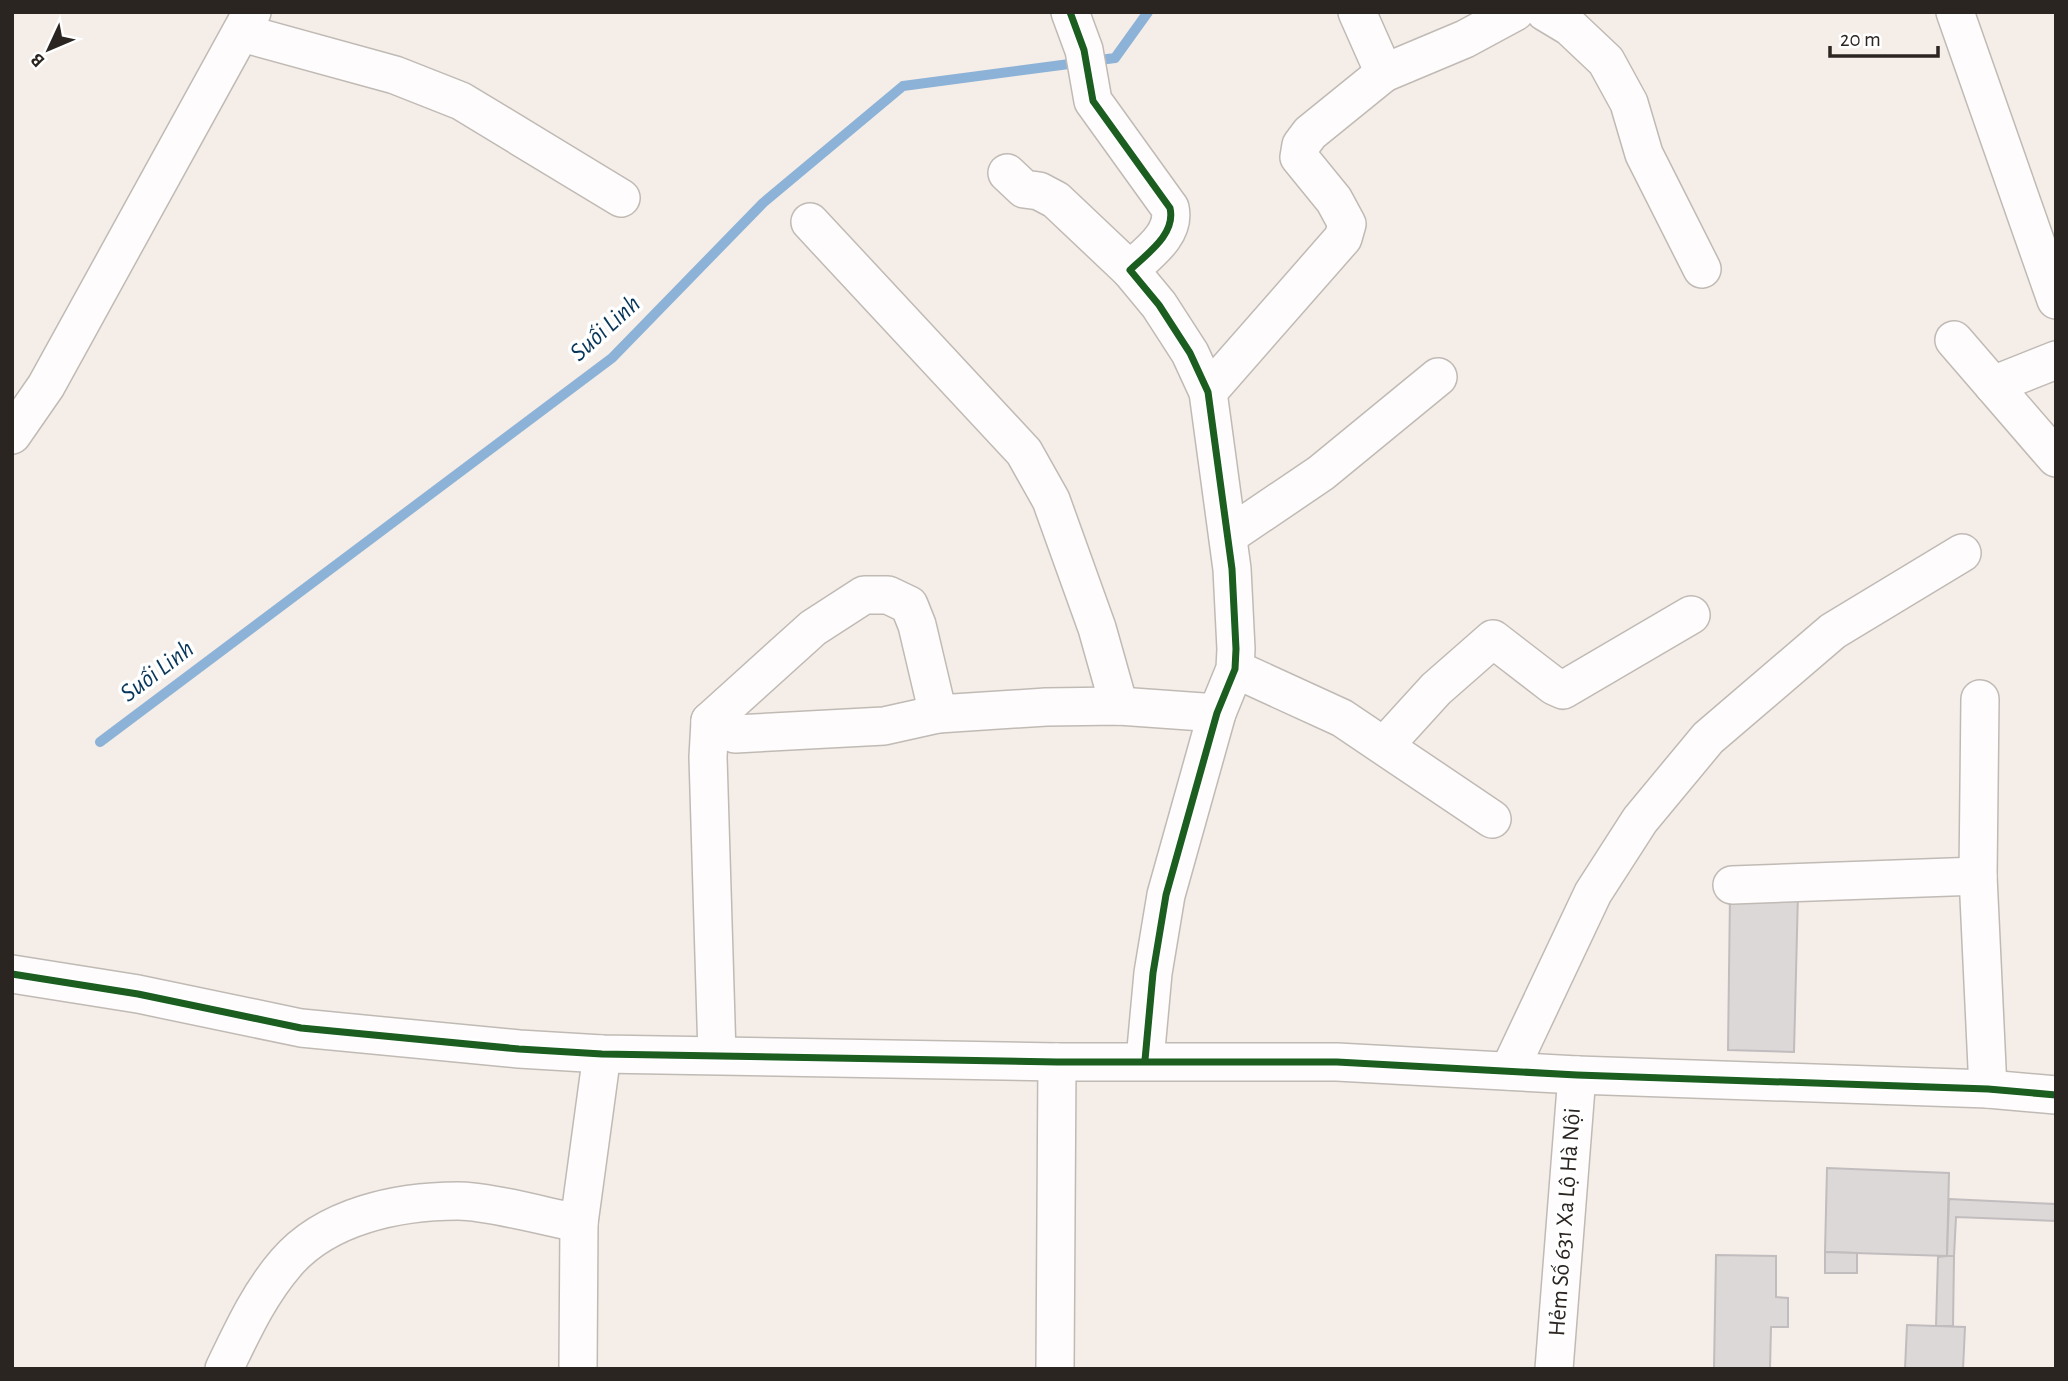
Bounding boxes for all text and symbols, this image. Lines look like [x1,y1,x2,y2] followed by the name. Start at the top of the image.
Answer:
[14,14,84,84] north arrow
[1830,14,1938,58] scale bar
[1840,29,1881,50] text: 20 m
[27,49,49,70] text: B
[565,290,645,366] water label: Suối Linh
[115,635,199,707] water label: Suối Linh
[1545,1107,1585,1337] street label: Hẻm Số 631 Xa Lộ Hà Nội

